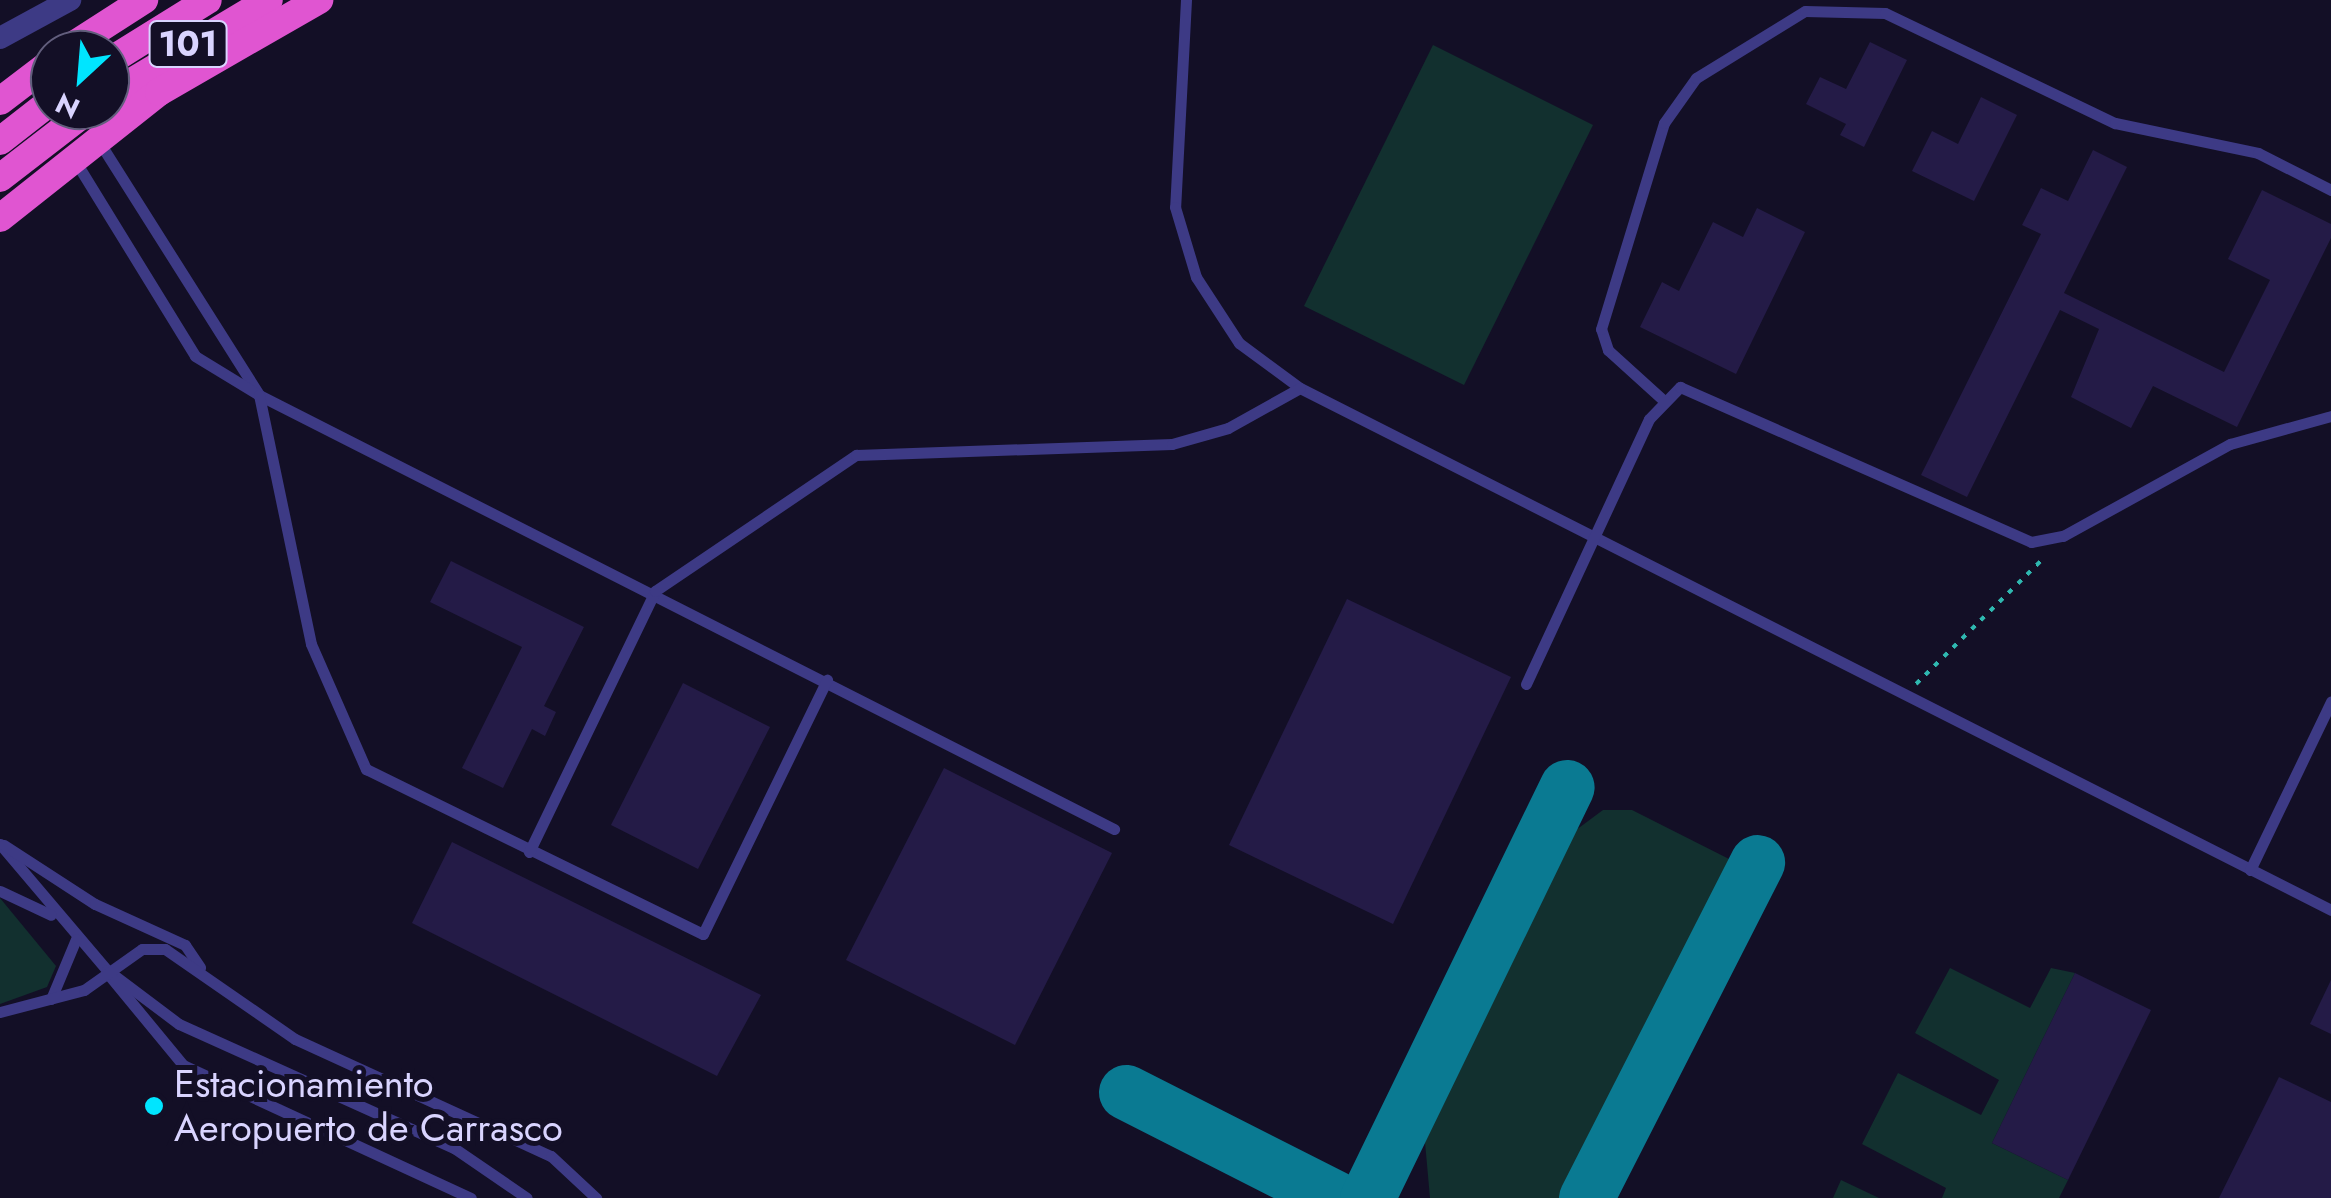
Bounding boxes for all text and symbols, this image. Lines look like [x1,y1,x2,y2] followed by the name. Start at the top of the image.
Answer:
[148,14,228,74] road number: 101
[30,30,130,130] north arrow
[49,82,86,129] text: N
[174,1061,563,1150] place label: Estacionamiento Aeropuerto de Carrasco
[143,1095,165,1117] marker: Estacionamiento Aeropuerto de Carrasco

